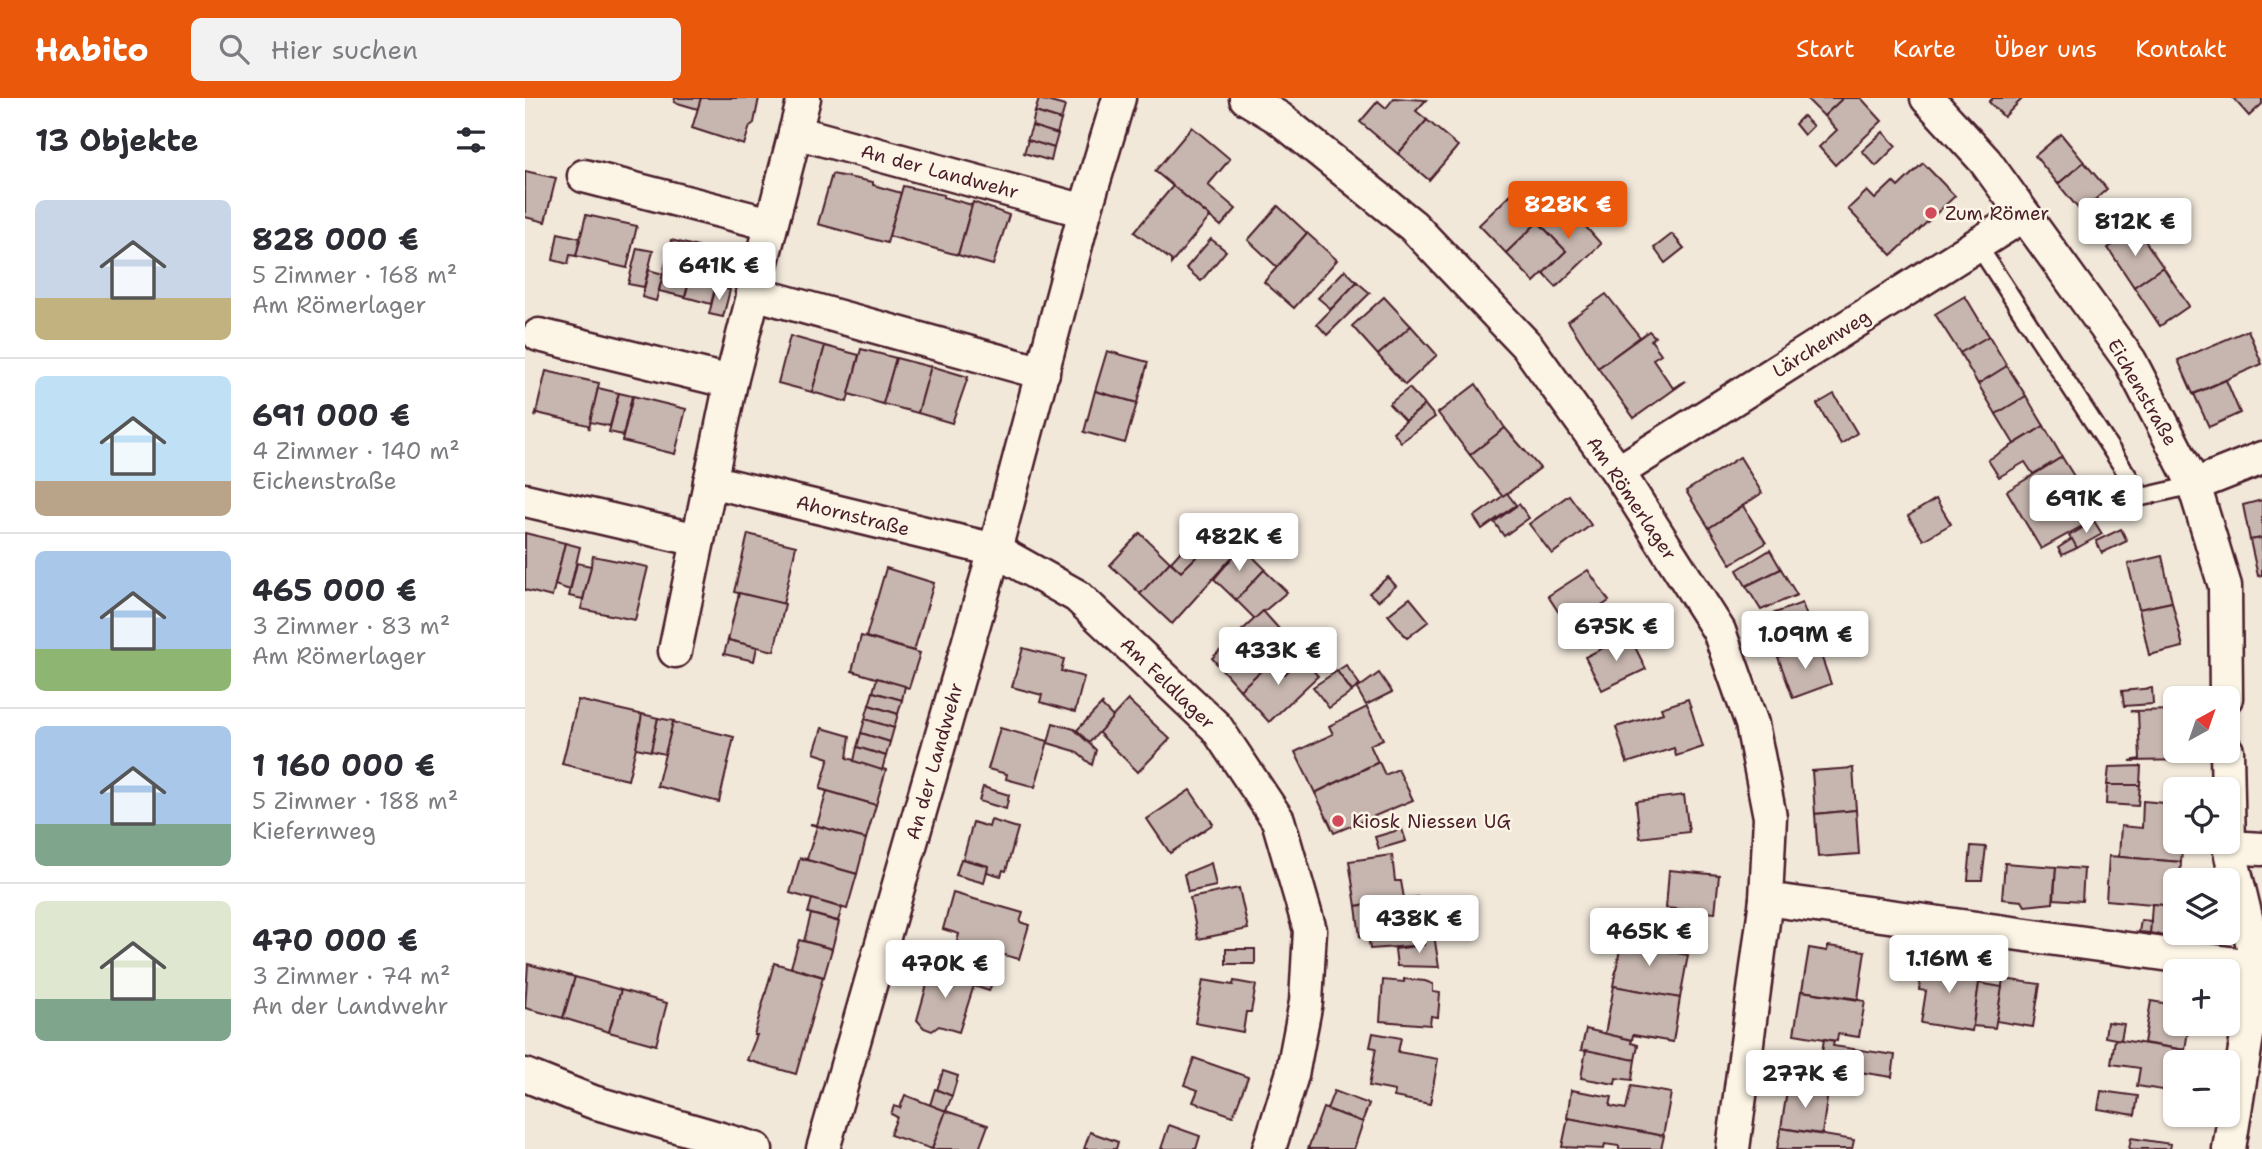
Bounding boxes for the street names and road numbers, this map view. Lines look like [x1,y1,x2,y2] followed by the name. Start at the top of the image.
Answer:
[858,138,1022,205] street label: An der Landwehr
[1768,303,1875,383] street label: Lärchenweg
[2102,334,2183,450] street label: Eichenstraße
[1581,432,1682,565] street label: Am Römerlager
[793,489,912,542] street label: Ahornstraße
[1115,632,1220,735] street label: Am Feldlager
[900,680,969,843] street label: An der Landwehr

